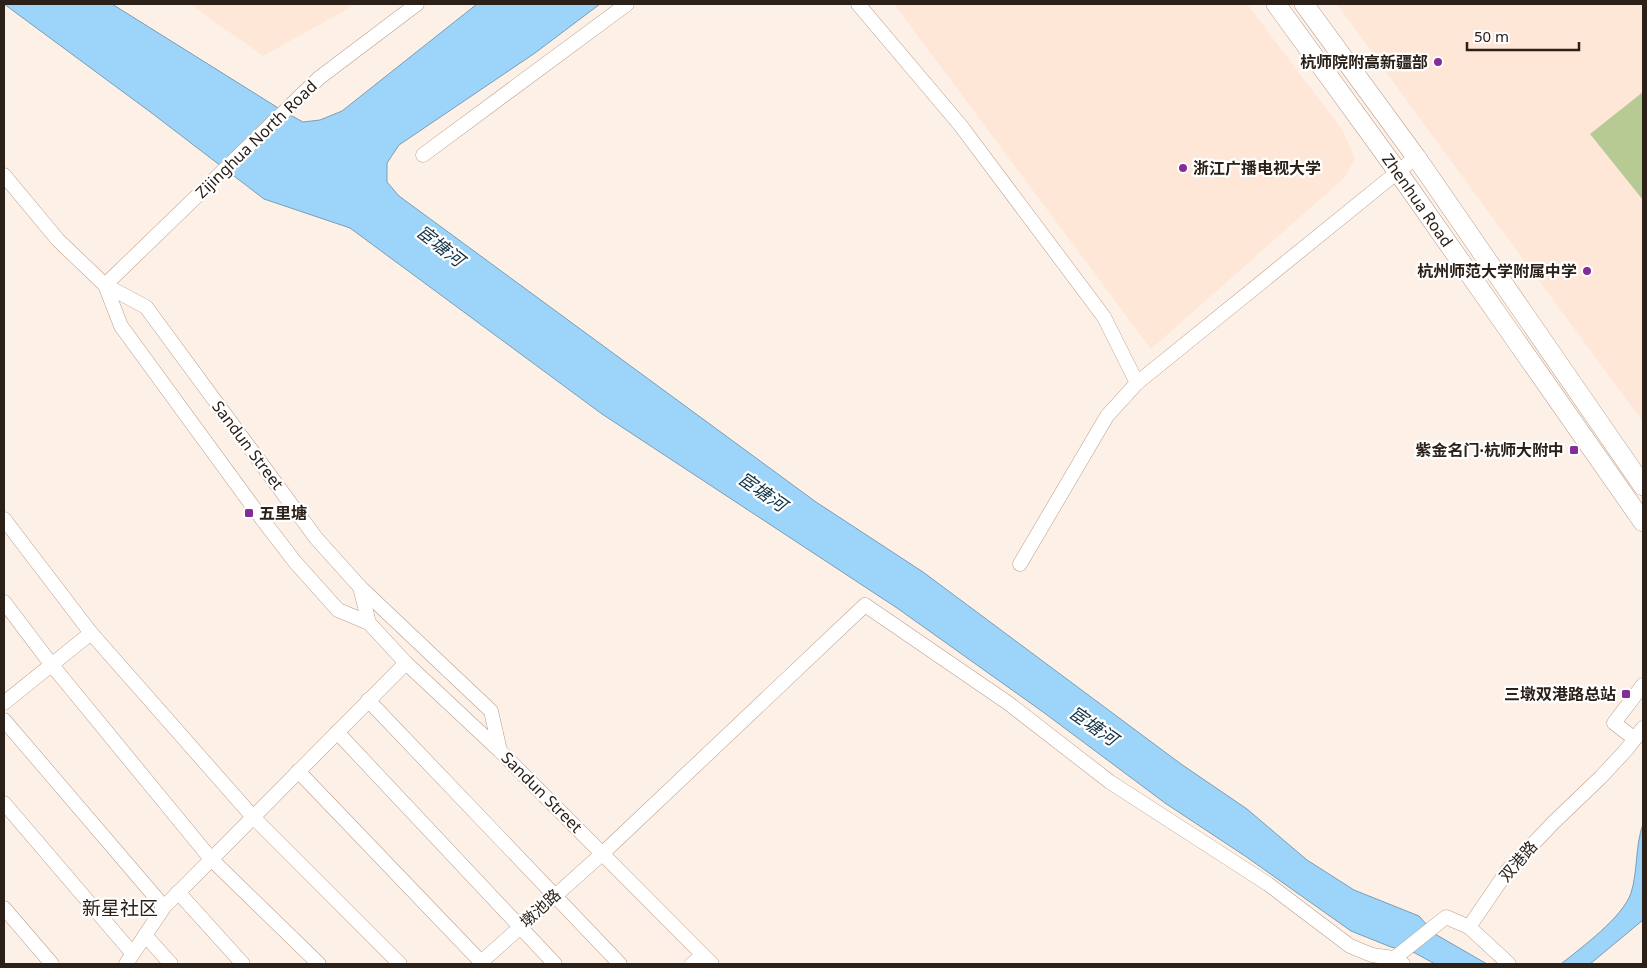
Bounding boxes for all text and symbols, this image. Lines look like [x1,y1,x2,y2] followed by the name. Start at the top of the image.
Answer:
[1467,20,1580,52] scale bar
[1474,26,1509,46] text: 50 m
[1300,51,1428,73] place label: 杭师院附高新疆部
[1432,56,1444,68] marker: 杭师院附高新疆部
[190,75,322,203] street label: Zijinghua North Road
[1377,149,1458,251] street label: Zhenhua Road
[1193,157,1321,179] place label: 浙江广播电视大学
[1177,162,1189,174] marker: 浙江广播电视大学
[412,219,472,273] water label: 宦塘河
[1417,260,1577,282] place label: 杭州师范大学附属中学
[1581,265,1593,277] marker: 杭州师范大学附属中学
[207,396,289,494] street label: Sandun Street
[1416,439,1564,461] place label: 紫金名门·杭师大附中
[1568,444,1580,456] marker: 紫金名门·杭师大附中
[734,466,794,518] water label: 宦塘河
[259,502,307,524] place label: 五里塘
[243,507,255,519] marker: 五里塘
[1504,683,1616,705] place label: 三墩双港路总站
[1620,688,1632,700] marker: 三墩双港路总站
[1065,700,1125,752] water label: 宦塘河
[497,747,587,837] street label: Sandun Street
[1494,836,1542,886] street label: 双港路
[515,884,565,932] street label: 墩池路
[82,895,158,921] district label: 新星社区

